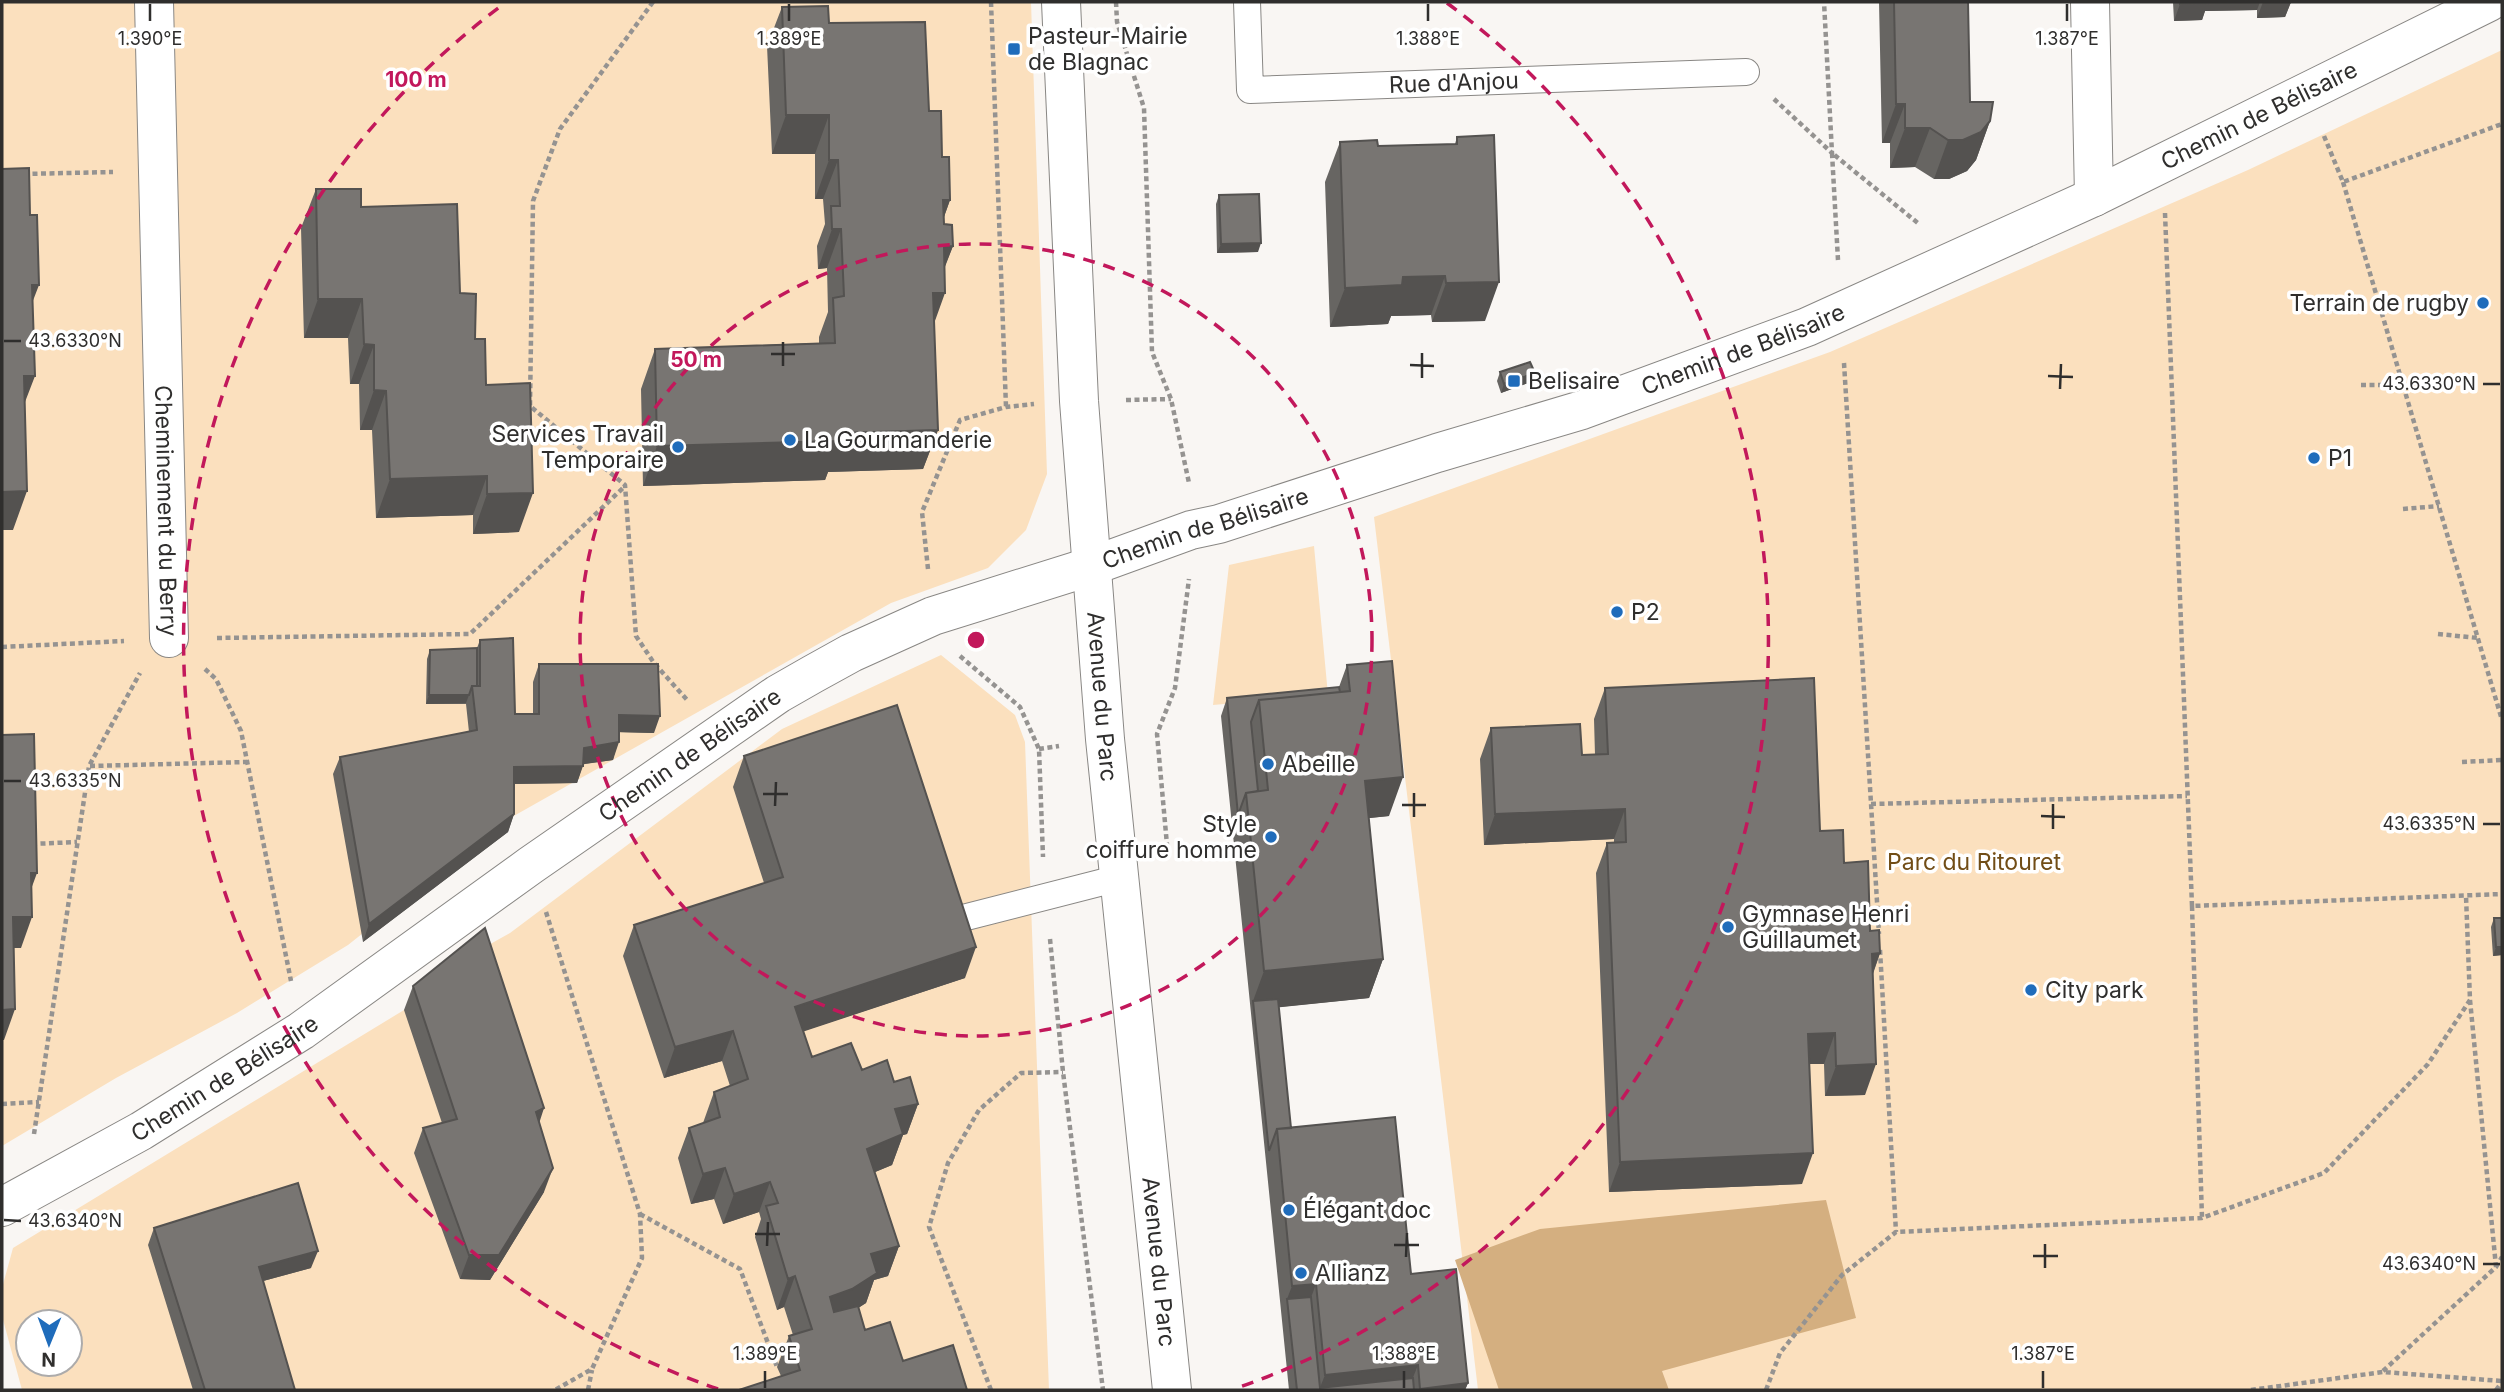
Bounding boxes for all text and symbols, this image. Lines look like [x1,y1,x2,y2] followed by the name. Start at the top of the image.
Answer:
[1028,22,1188,76] place label: Pasteur-Mairie de Blagnac
[118,28,182,49] text: 1.390°E
[757,28,821,49] text: 1.389°E
[1396,28,1460,49] text: 1.388°E
[2035,28,2099,49] text: 1.387°E
[1006,41,1022,57] marker: Pasteur-Mairie de Blagnac
[2156,55,2362,176] street label: Chemin de Bélisaire
[1388,66,1519,99] street label: Rue d'Anjou
[385,67,447,92] text: 100 m
[2289,289,2469,317] place label: Terrain de rugby
[2475,295,2491,311] marker: Terrain de rugby
[1637,298,1849,401] street label: Chemin de Bélisaire
[28,330,122,351] text: 43.6330°N
[670,347,722,372] text: 50 m
[1528,367,1620,395] place label: Belisaire
[1506,373,1522,389] marker: Belisaire
[2382,373,2476,394] text: 43.6330°N
[149,385,183,637] street label: Cheminement du Berry
[492,420,664,474] place label: Services Travail Temporaire
[804,426,992,454] place label: La Gourmanderie
[782,432,798,448] marker: La Gourmanderie
[670,439,686,455] marker: Services Travail Temporaire
[2328,444,2352,472] place label: P1
[2306,450,2322,466] marker: P1
[1098,482,1312,575] street label: Chemin de Bélisaire
[1631,598,1660,626] place label: P2
[1609,604,1625,620] marker: P2
[1081,611,1123,783] street label: Avenue du Parc
[964,628,988,652] centre of rings
[593,682,786,828] street label: Chemin de Bélisaire
[1282,750,1355,778] place label: Abeille
[1260,756,1276,772] marker: Abeille
[28,770,122,791] text: 43.6335°N
[1086,810,1257,864] place label: Style coiffure homme
[2382,813,2476,834] text: 43.6335°N
[1263,829,1279,845] marker: Style coiffure homme
[1887,848,2061,876] park label: Parc du Ritouret
[1742,900,1909,954] place label: Gymnase Henri Guillaumet
[1720,919,1736,935] marker: Gymnase Henri Guillaumet
[2045,976,2144,1004] place label: City park
[2023,982,2039,998] marker: City park
[126,1009,324,1148] street label: Chemin de Bélisaire
[1136,1176,1181,1348] street label: Avenue du Parc
[1303,1196,1431,1224] place label: Élégant doc
[1281,1202,1297,1218] marker: Élégant doc
[28,1210,122,1231] text: 43.6340°N
[2382,1253,2476,1274] text: 43.6340°N
[1315,1259,1387,1287] place label: Allianz
[1293,1265,1309,1281] marker: Allianz
[14,1308,84,1378] north arrow
[733,1343,797,1364] text: 1.389°E
[1372,1343,1436,1364] text: 1.388°E
[2011,1343,2075,1364] text: 1.387°E
[41,1348,56,1371] text: N

